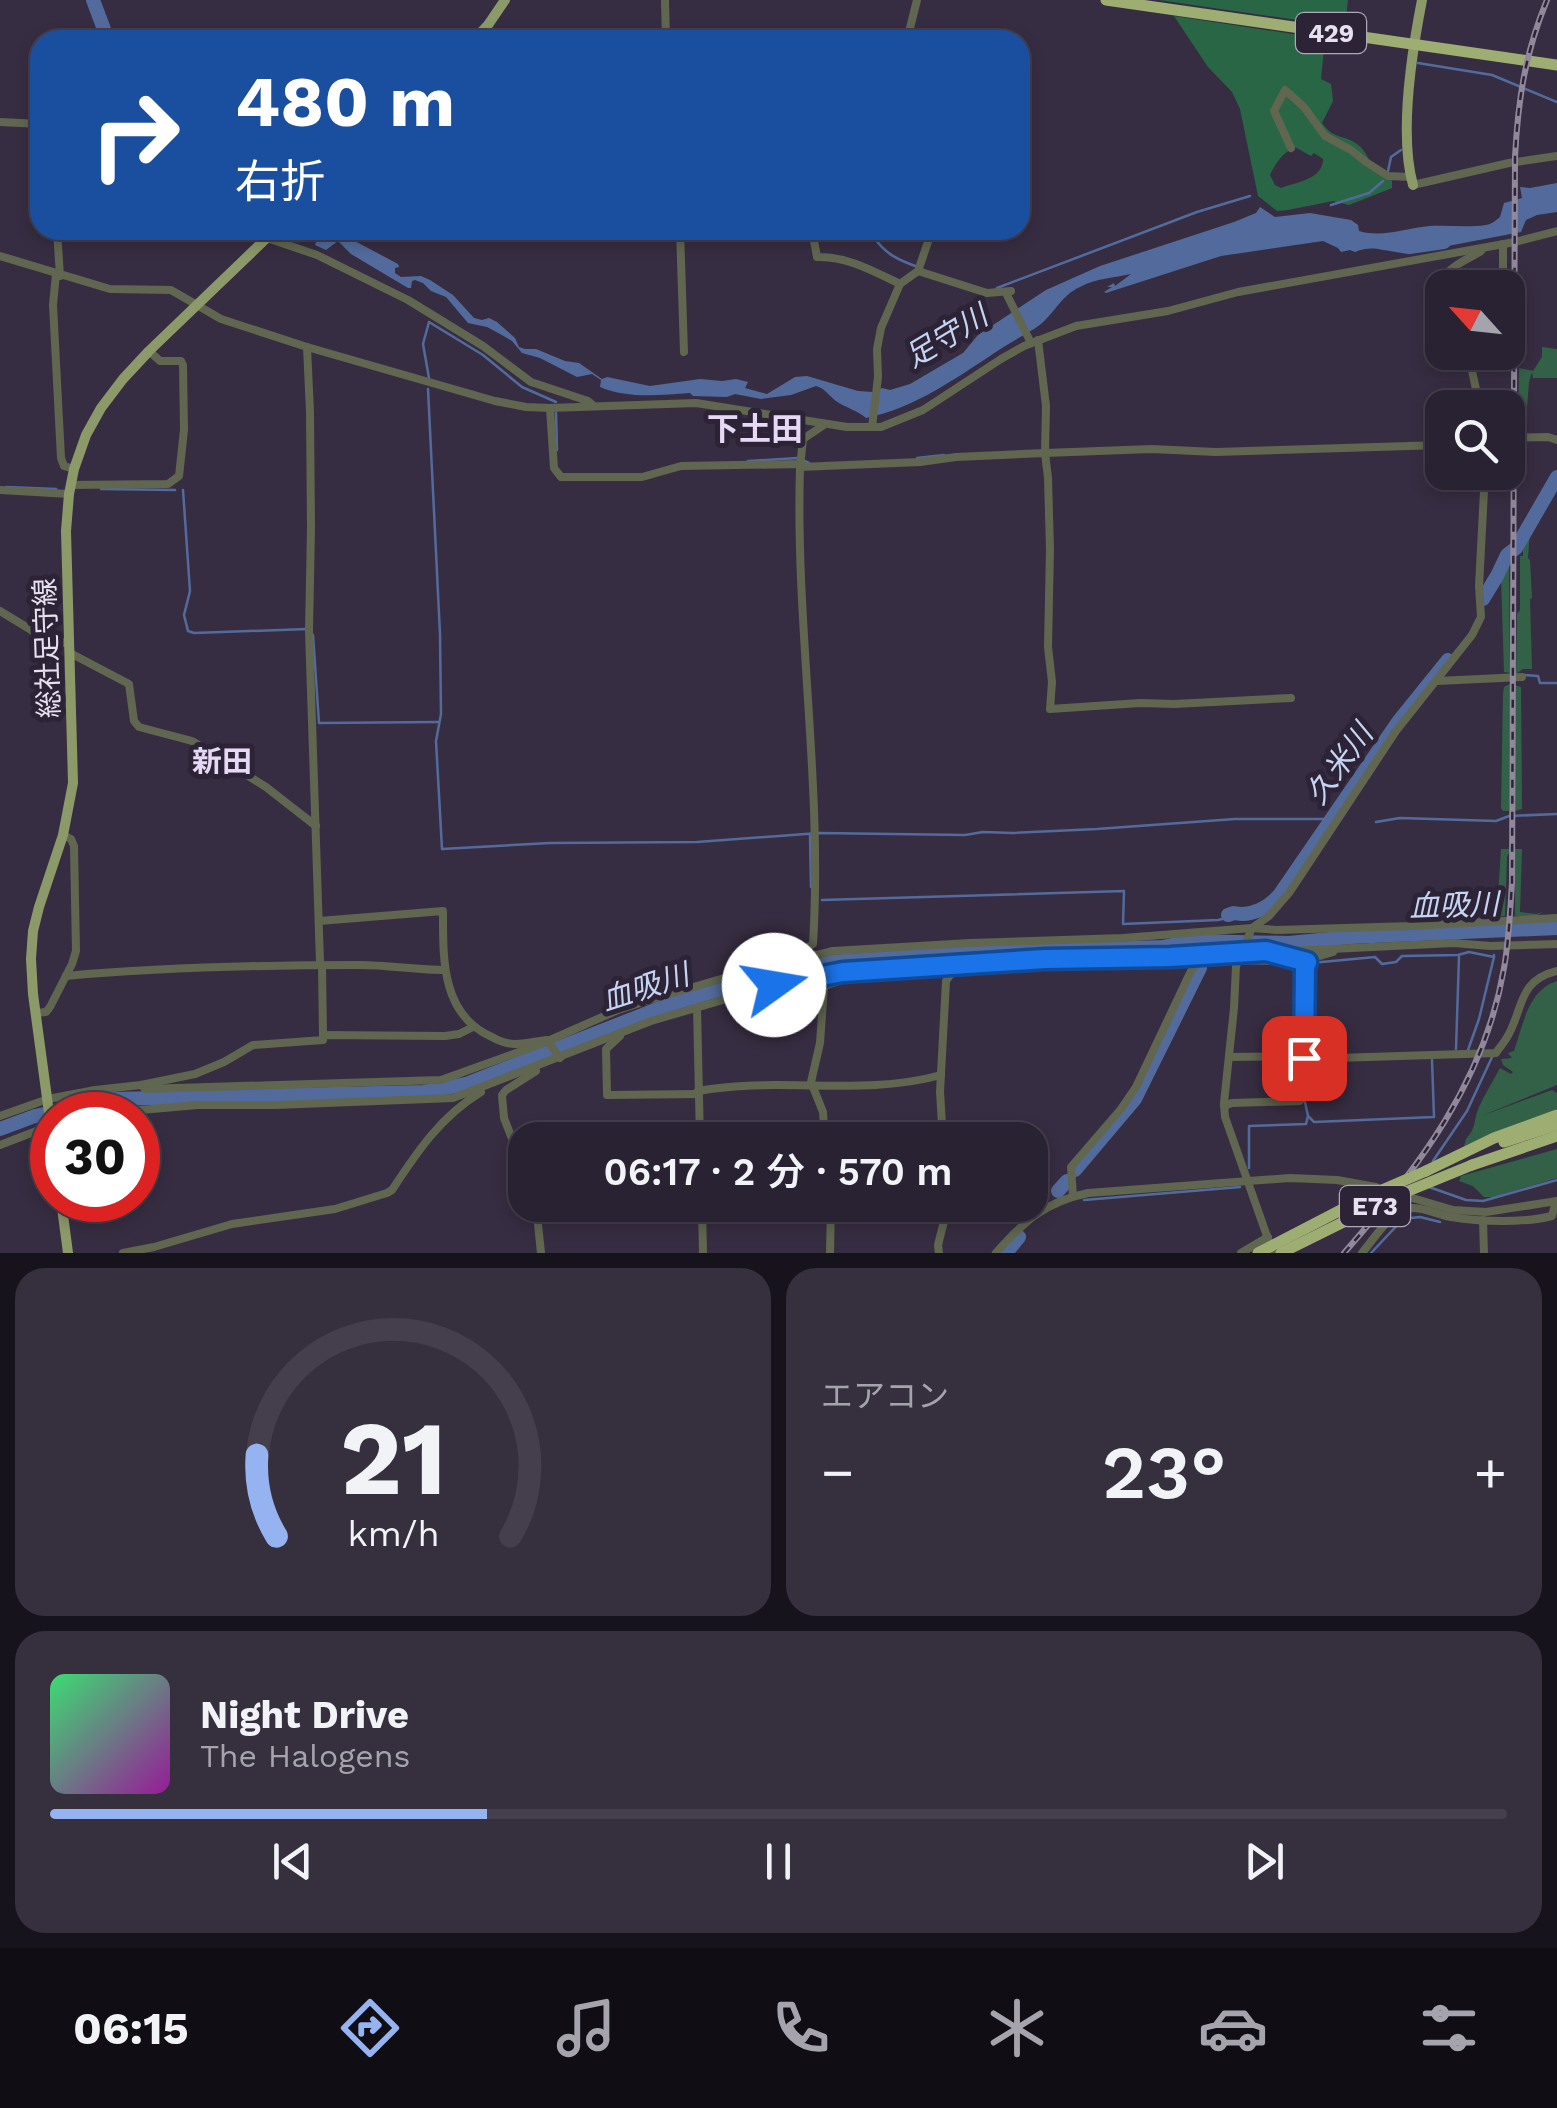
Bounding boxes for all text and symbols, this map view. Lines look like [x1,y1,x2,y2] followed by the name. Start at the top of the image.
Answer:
[1296,13,1366,53] road number: 429
[235,61,455,143] text: 480 m
[70,70,200,200] icon: right
[235,155,325,208] text: 右折
[1425,270,1525,370] north arrow
[1425,270,1525,490] map controls
[898,296,996,374] water label: 足守川
[1425,390,1525,490] button: search
[707,410,803,448] district label: 下土田
[28,577,66,719] street label: 総社足守線
[1298,715,1381,811] water label: 久米川
[192,744,252,779] district label: 新田
[1408,886,1503,924] water label: 血吸川
[722,933,826,1037] position arrow
[597,956,696,1018] water label: 血吸川
[1262,1016,1347,1101] pin
[1277,1031,1332,1086] icon: arrive
[30,1092,160,1222] speed limit sign: 30
[604,1150,952,1194] text: 06:17 · 2 分 · 570 m
[1340,1186,1410,1226] road number: E73
[821,1377,949,1415] text: エアコン
[340,1397,446,1519] text: 21
[1102,1428,1226,1516] text: 23°
[821,1440,854,1504] text: −
[1474,1440,1507,1504] text: +
[347,1513,439,1555] text: km/h
[200,1693,409,1737] text: Night Drive
[200,1737,410,1775] text: The Halogens
[265,1834,320,1889] icon: previous
[751,1834,806,1889] icon: pause
[1237,1834,1292,1889] icon: next
[335,1993,405,2063] icon: directions
[551,1993,621,2063] icon: music
[766,1993,836,2063] icon: phone
[982,1993,1052,2063] icon: climate
[1198,1993,1268,2063] icon: car
[1414,1993,1484,2063] icon: filters
[73,2002,189,2055] text: 06:15

